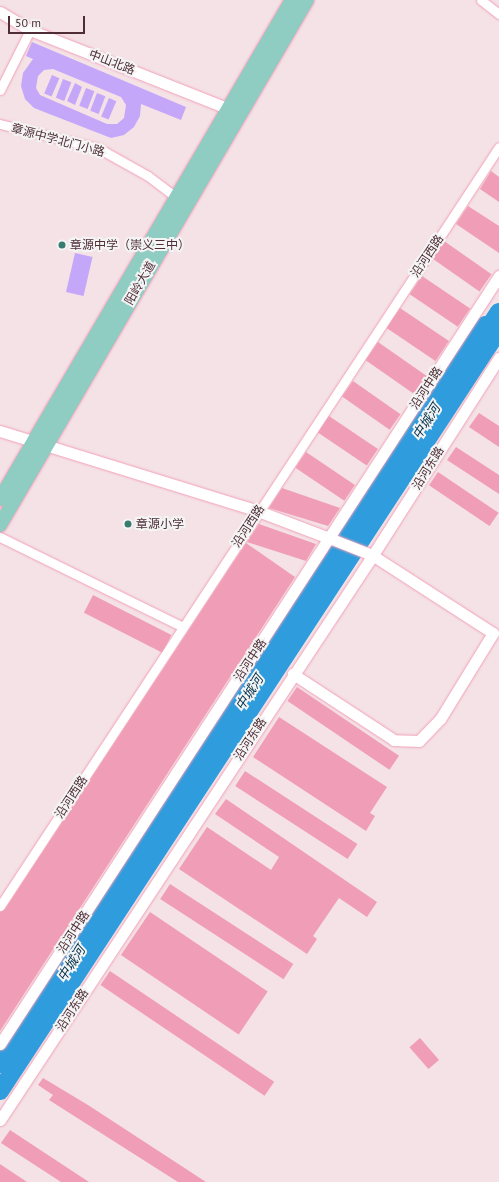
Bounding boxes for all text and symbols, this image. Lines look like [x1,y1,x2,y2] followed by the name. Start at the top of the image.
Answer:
[10,8,87,34] scale bar
[15,15,41,30] text: 50 m
[87,47,137,77] street label: 中山北路
[10,121,106,159] street label: 章源中学北门小路
[408,232,446,280] street label: 沿河西路
[70,238,190,252] place label: 章源中学（崇义三中）
[57,240,67,250] marker: 章源中学（崇义三中）
[122,259,158,307] street label: 阳岭大道
[407,364,445,412] street label: 沿河中路
[410,401,444,443] water label: 中城河
[409,444,447,492] street label: 沿河东路
[229,502,267,550] street label: 沿河西路
[136,517,184,531] place label: 章源小学
[123,519,133,529] marker: 章源小学
[231,636,269,684] street label: 沿河中路
[233,672,267,714] water label: 中城河
[231,715,269,763] street label: 沿河东路
[52,773,90,821] street label: 沿河西路
[54,908,92,956] street label: 沿河中路
[55,943,89,985] water label: 中城河
[53,986,91,1034] street label: 沿河东路

